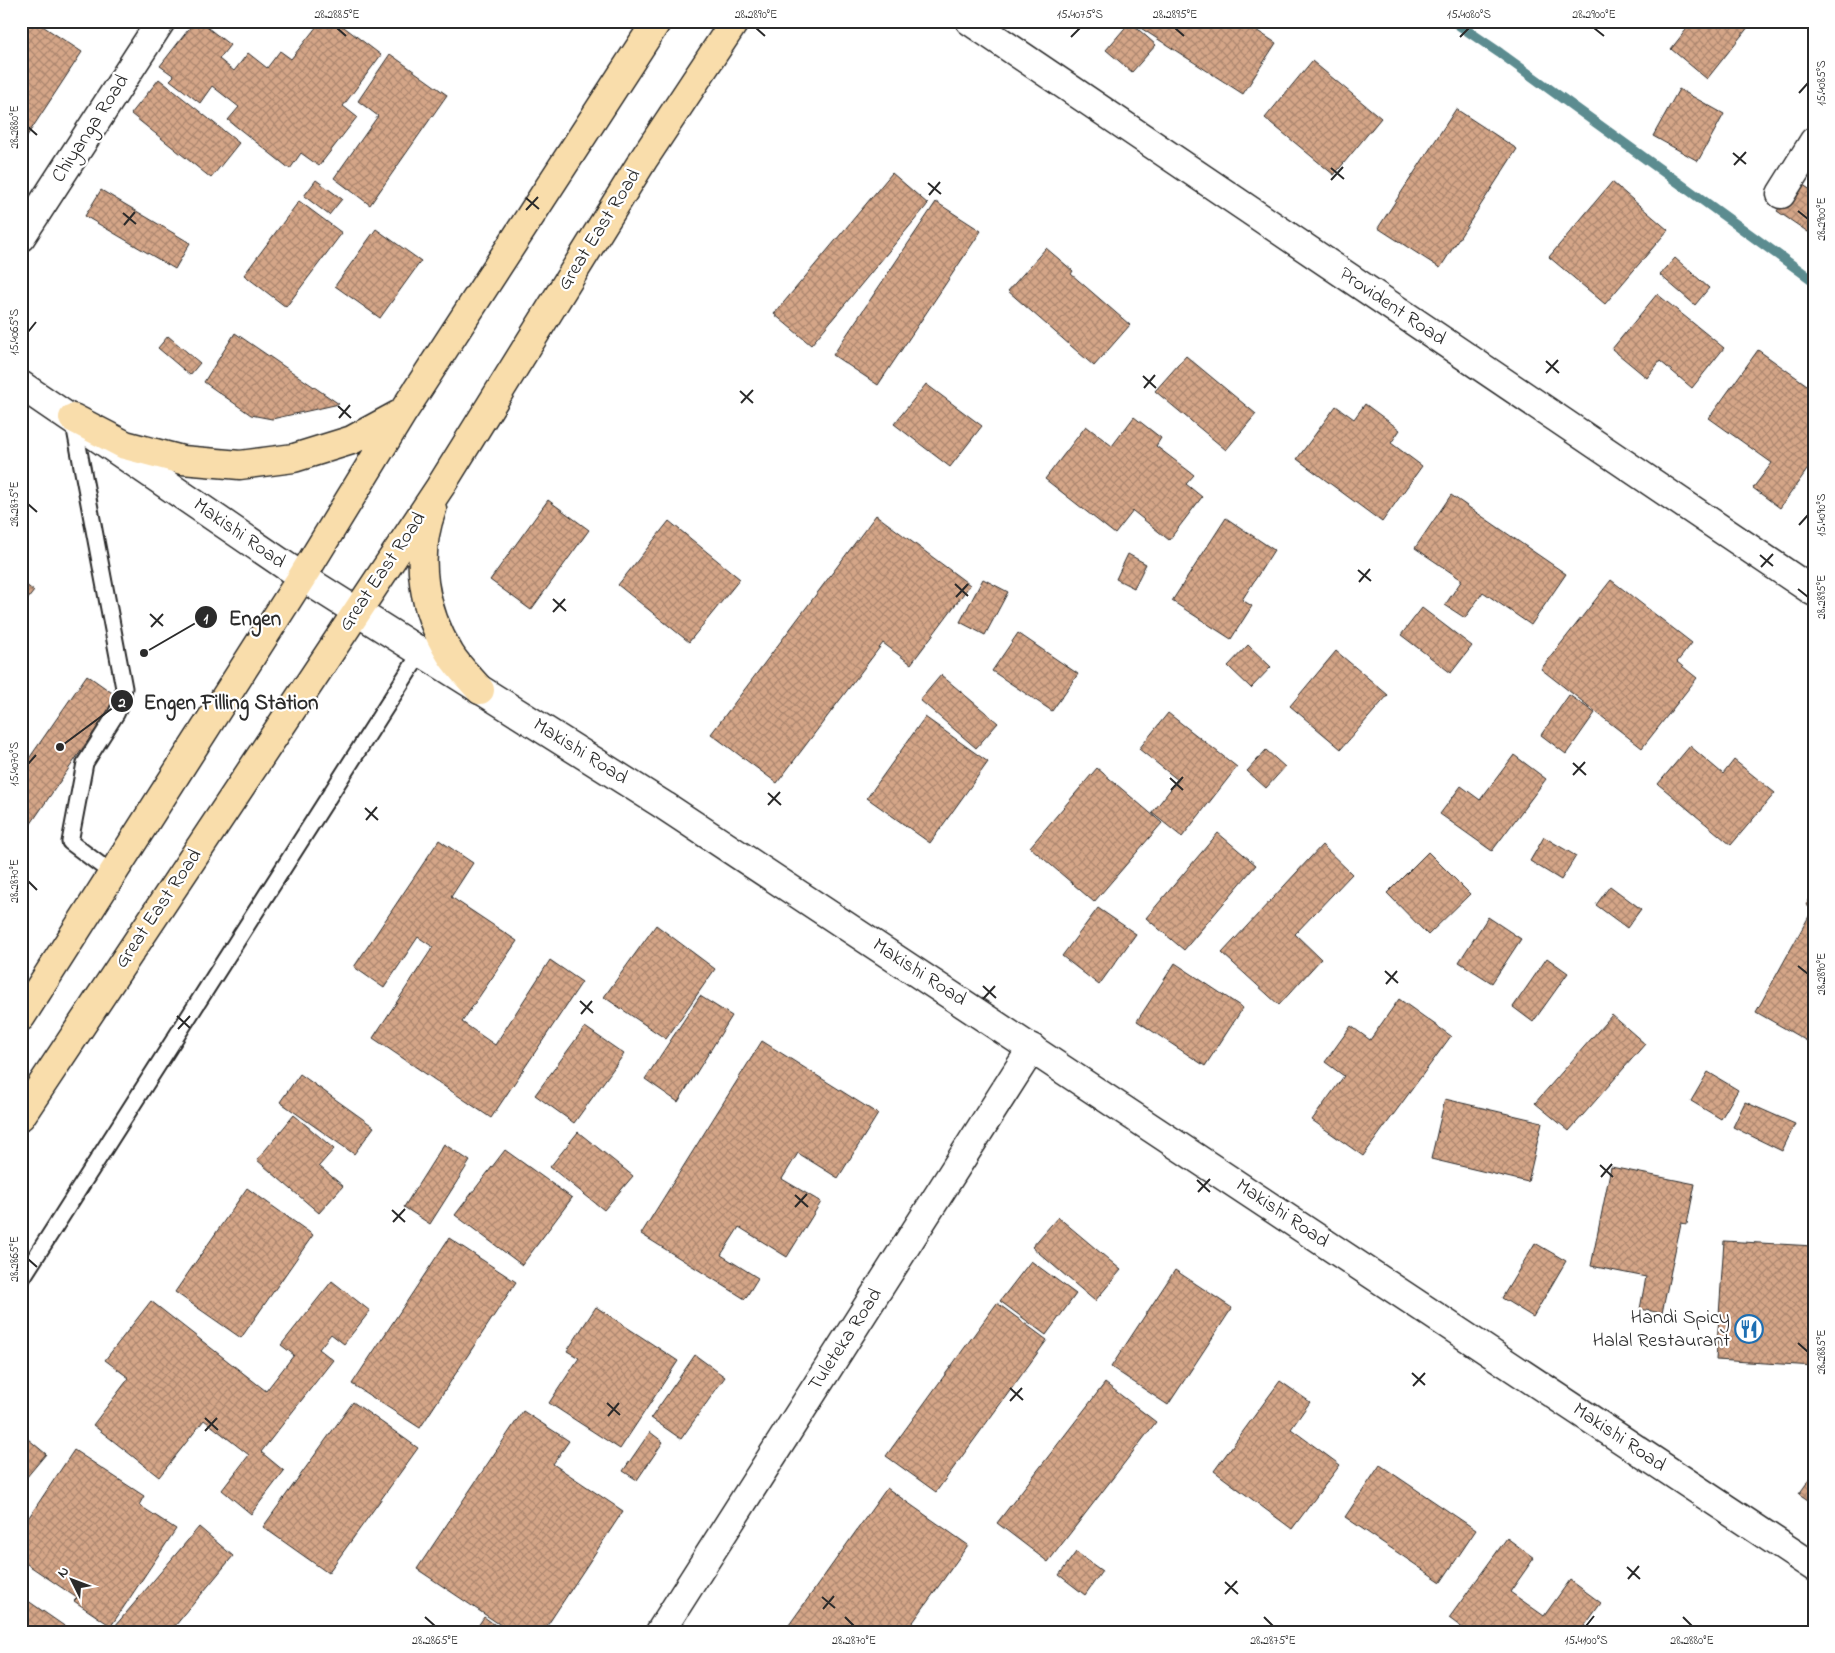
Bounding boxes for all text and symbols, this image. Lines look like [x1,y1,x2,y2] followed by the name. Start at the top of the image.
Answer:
[314,6,360,24] text: 28.2885°E
[735,6,777,24] text: 28.2890°E
[1057,6,1103,24] text: 15.4075°S
[1153,6,1197,24] text: 28.2895°E
[1447,6,1491,24] text: 15.4080°S
[1572,6,1616,24] text: 28.2900°E
[1813,60,1831,106] text: 15.4085°S
[45,69,138,190] street label: Chiyanga Road
[6,105,24,149] text: 28.2880°E
[551,164,649,296] street label: Great East Road
[1813,197,1831,241] text: 28.2900°E
[1333,260,1451,354] street label: Provident Road
[6,309,24,355] text: 15.4065°S
[6,481,24,527] text: 28.2875°E
[187,491,291,577] street label: Makishi Road
[1813,493,1831,536] text: 15.4090°S
[332,506,434,638] street label: Great East Road
[1813,575,1831,619] text: 28.2895°E
[194,599,291,635] callout: Engen
[229,605,281,637] text: Engen
[204,608,209,630] text: 1
[109,683,329,719] callout: Engen Filling Station
[144,689,318,721] text: Engen Filling Station
[117,692,126,714] text: 2
[527,711,633,793] street label: Makishi Road
[6,742,24,786] text: 15.4070°S
[108,843,210,975] street label: Great East Road
[6,859,24,903] text: 28.2870°E
[866,932,972,1014] street label: Makishi Road
[1813,953,1831,995] text: 28.2890°E
[1229,1172,1335,1256] street label: Makishi Road
[6,1236,24,1282] text: 28.2865°E
[802,1283,890,1397] street label: Tuleteka Road
[1592,1304,1730,1356] place label: Handi Spicy Halal Restaurant
[1734,1314,1764,1344] restaurant icon: Handi Spicy Halal Restaurant
[1813,1329,1831,1375] text: 28.2885°E
[1566,1396,1672,1480] street label: Makishi Road
[48,1556,98,1606] north arrow
[52,1562,74,1583] text: N
[412,1632,458,1650] text: 28.2865°E
[832,1632,876,1650] text: 28.2870°E
[1250,1632,1296,1650] text: 28.2875°E
[1564,1632,1608,1650] text: 15.4100°S
[1670,1632,1714,1650] text: 28.2880°E

